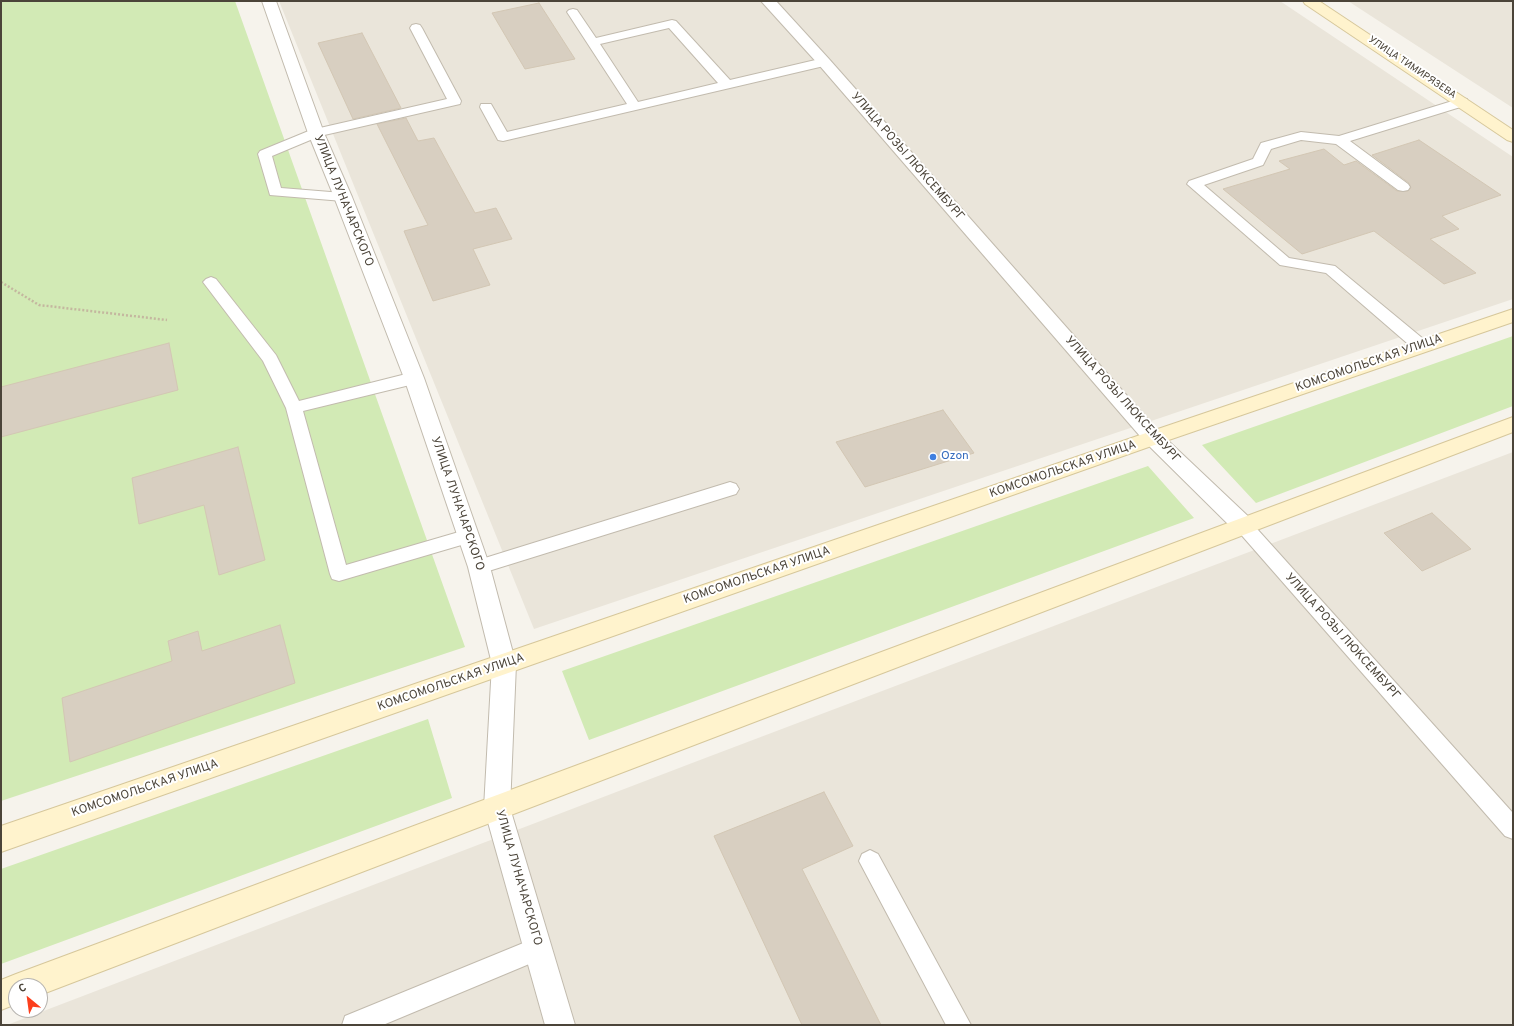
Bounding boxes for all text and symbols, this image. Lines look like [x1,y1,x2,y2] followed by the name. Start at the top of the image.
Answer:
[1366,34,1458,102] street label: УЛИЦА ТИМИРЯЗЕВА
[847,90,967,224] street label: УЛИЦА РОЗЫ ЛЮКСЕМБУРГ
[310,133,376,269] street label: УЛИЦА ЛУНАЧАРСКОГО
[1294,332,1444,396] street label: КОМСОМОЛЬСКАЯ УЛИЦА
[1061,334,1183,466] street label: УЛИЦА РОЗЫ ЛЮКСЕМБУРГ
[427,435,487,573] street label: УЛИЦА ЛУНАЧАРСКОГО
[988,438,1138,502] street label: КОМСОМОЛЬСКАЯ УЛИЦА
[941,450,969,464] place label: Ozon
[928,452,938,462] marker: Ozon
[682,544,832,608] street label: КОМСОМОЛЬСКАЯ УЛИЦА
[1281,571,1403,703] street label: УЛИЦА РОЗЫ ЛЮКСЕМБУРГ
[376,651,526,715] street label: КОМСОМОЛЬСКАЯ УЛИЦА
[70,757,220,821] street label: КОМСОМОЛЬСКАЯ УЛИЦА
[492,808,544,948] street label: УЛИЦА ЛУНАЧАРСКОГО
[8,978,48,1018] north arrow
[16,981,29,996] text: С

